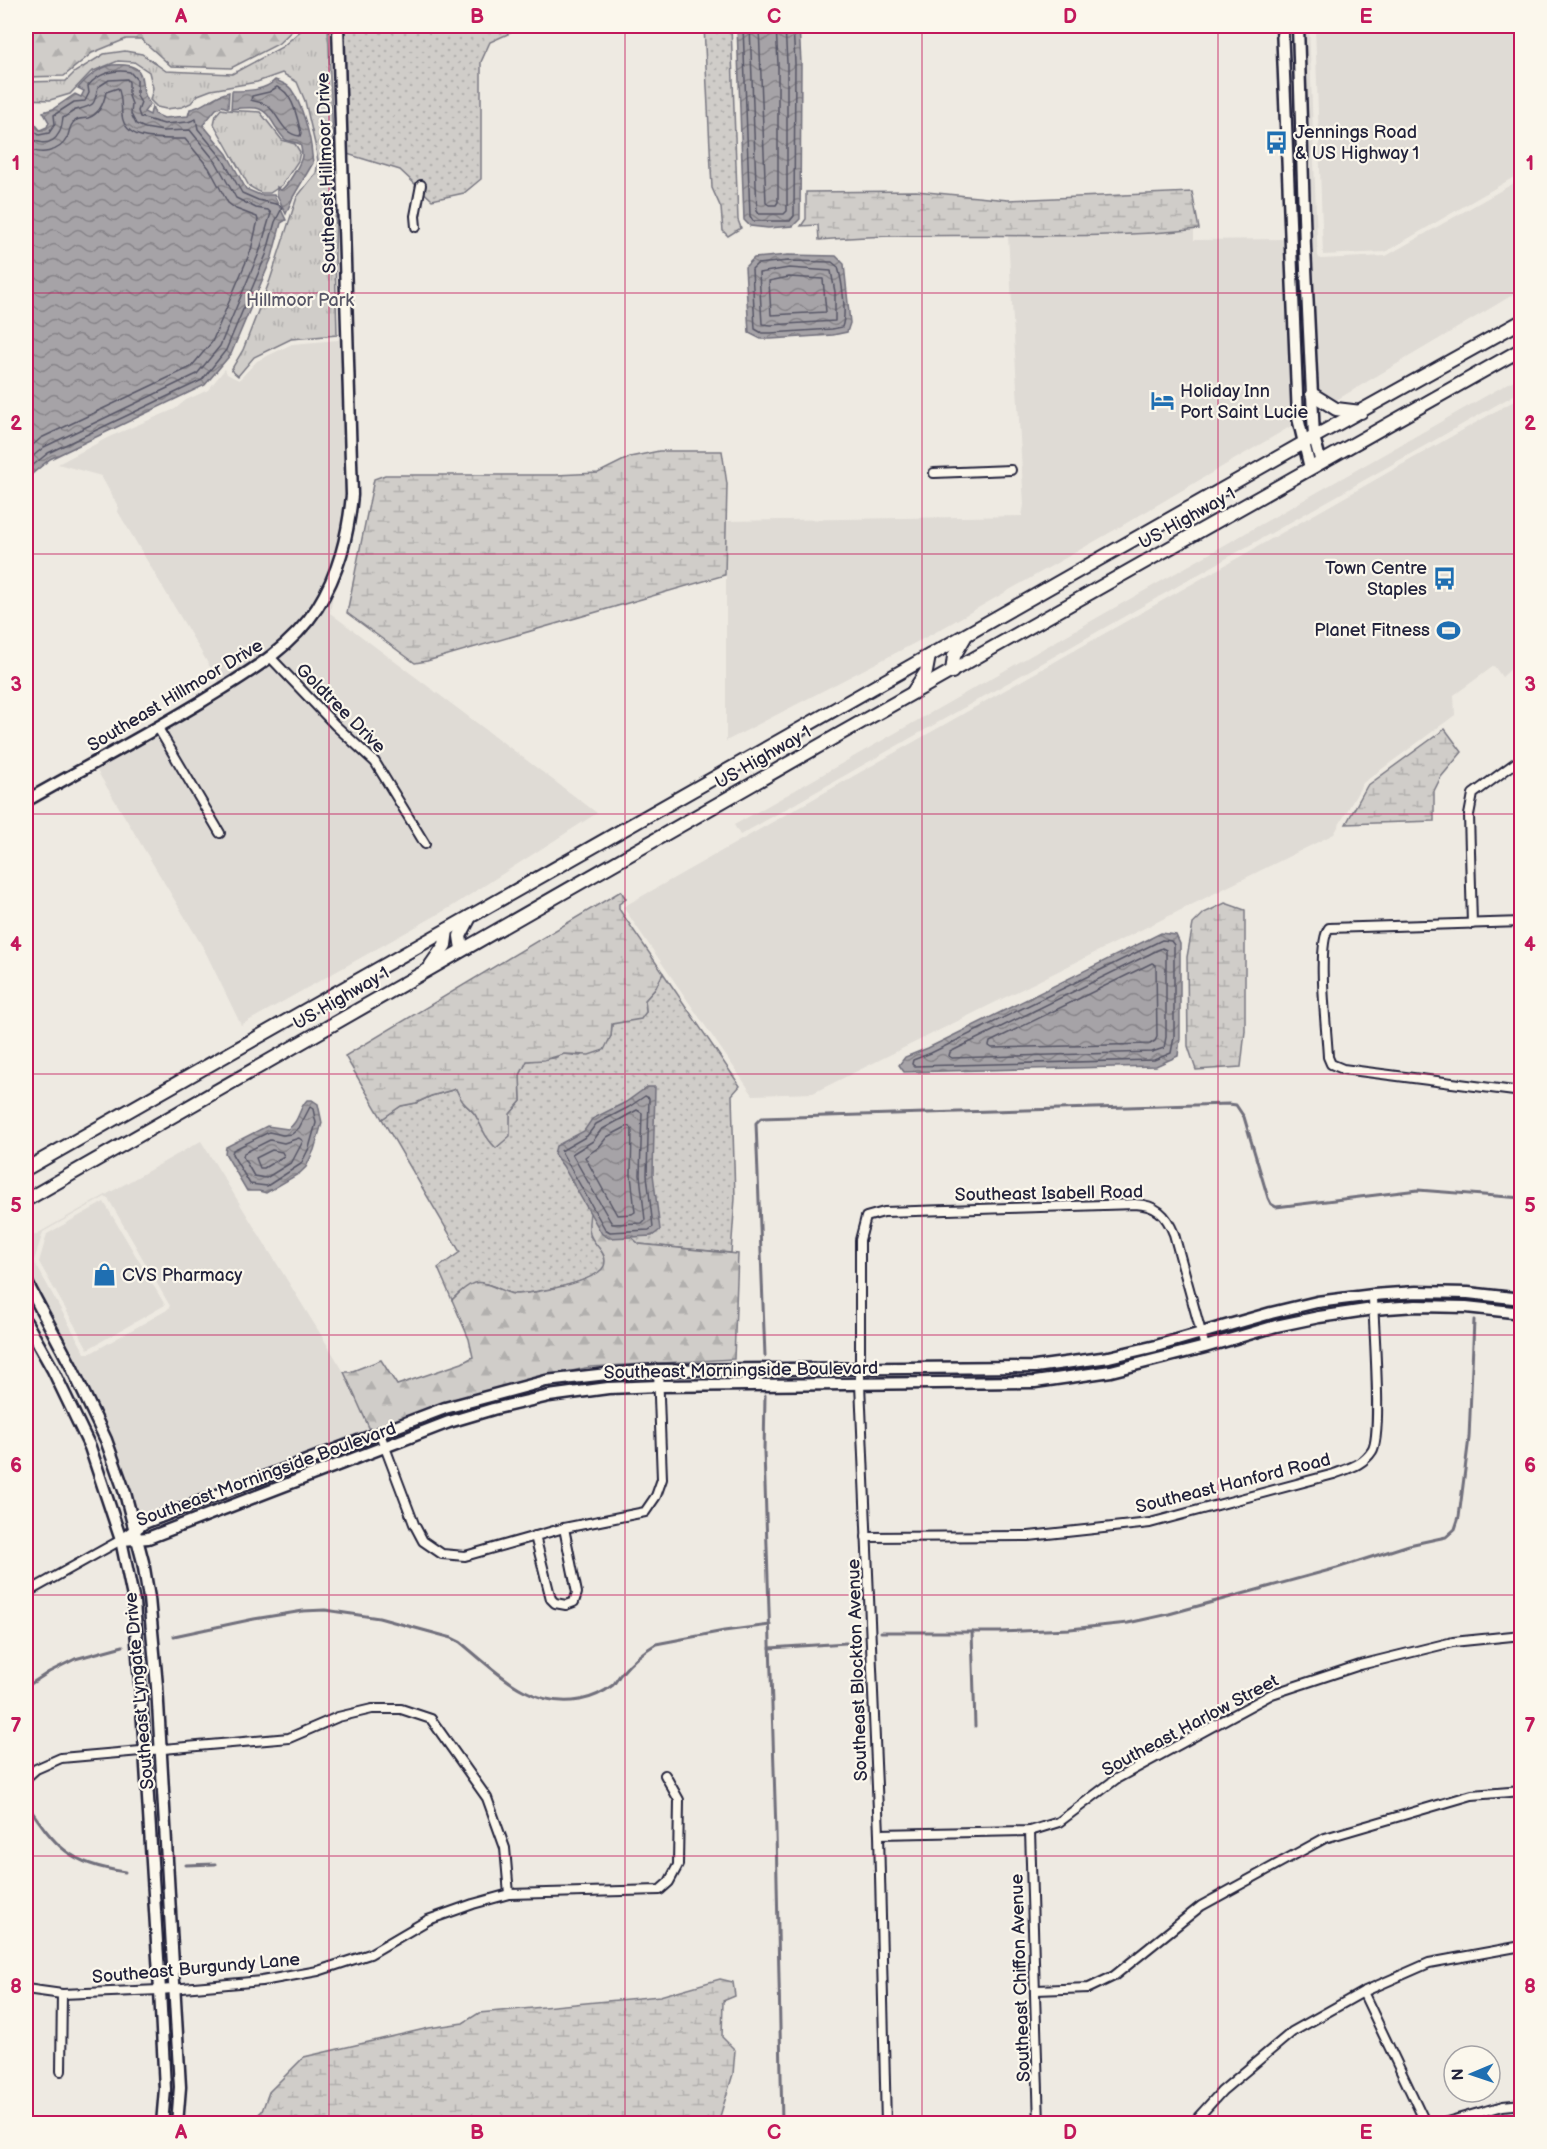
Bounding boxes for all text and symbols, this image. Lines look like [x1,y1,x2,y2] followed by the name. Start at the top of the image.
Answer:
[174,5,188,29] text: A
[470,5,484,29] text: B
[767,5,781,29] text: C
[1063,5,1077,29] text: D
[1360,5,1373,29] text: E
[312,72,341,274] street label: Southeast Hillmoor Drive
[1295,122,1419,164] place label: Jennings Road & US Highway 1
[1264,129,1290,155] bus stop icon: Jennings Road & US Highway 1
[12,152,20,176] text: 1
[1526,152,1534,176] text: 1
[246,290,354,311] park label: Hillmoor Park
[1180,381,1309,423] place label: Holiday Inn Port Saint Lucie
[1149,388,1175,414] hotel icon: Holiday Inn Port Saint Lucie
[10,412,22,436] text: 2
[1524,412,1536,436] text: 2
[1135,483,1239,554] street label: US Highway 1
[1325,558,1427,600] place label: Town Centre Staples
[1432,565,1458,591] bus stop icon: Town Centre Staples
[1435,617,1461,643] sports icon: Planet Fitness
[1314,620,1430,641] place label: Planet Fitness
[84,635,267,756] street label: Southeast Hillmoor Drive
[291,659,390,758] street label: Goldtree Drive
[10,673,22,697] text: 3
[1524,673,1536,697] text: 3
[711,721,815,793] street label: US Highway 1
[10,933,22,957] text: 4
[1524,933,1536,957] text: 4
[289,962,393,1034] street label: US Highway 1
[955,1181,1143,1206] street label: Southeast Isabell Road
[10,1194,22,1218] text: 5
[1524,1194,1536,1218] text: 5
[91,1262,117,1288] shop icon: CVS Pharmacy
[122,1265,243,1286] place label: CVS Pharmacy
[604,1358,879,1383] street label: Southeast Morningside Boulevard
[134,1418,399,1531] street label: Southeast Morningside Boulevard
[1133,1449,1333,1518] street label: Southeast Hanford Road
[10,1454,22,1478] text: 6
[1524,1454,1536,1478] text: 6
[843,1558,872,1782] street label: Southeast Blockton Avenue
[120,1591,159,1790] street label: Southeast Lyngate Drive
[1099,1670,1282,1781] street label: Southeast Harlow Street
[10,1714,22,1738] text: 7
[1524,1714,1536,1738] text: 7
[1006,1873,1035,2082] street label: Southeast Chiffon Avenue
[91,1949,301,1988] street label: Southeast Burgundy Lane
[10,1975,22,1999] text: 8
[1524,1975,1536,1999] text: 8
[1442,2044,1502,2104] north arrow
[1449,2068,1468,2081] text: N
[174,2121,188,2145] text: A
[470,2121,484,2145] text: B
[767,2121,781,2145] text: C
[1063,2121,1077,2145] text: D
[1360,2121,1373,2145] text: E

